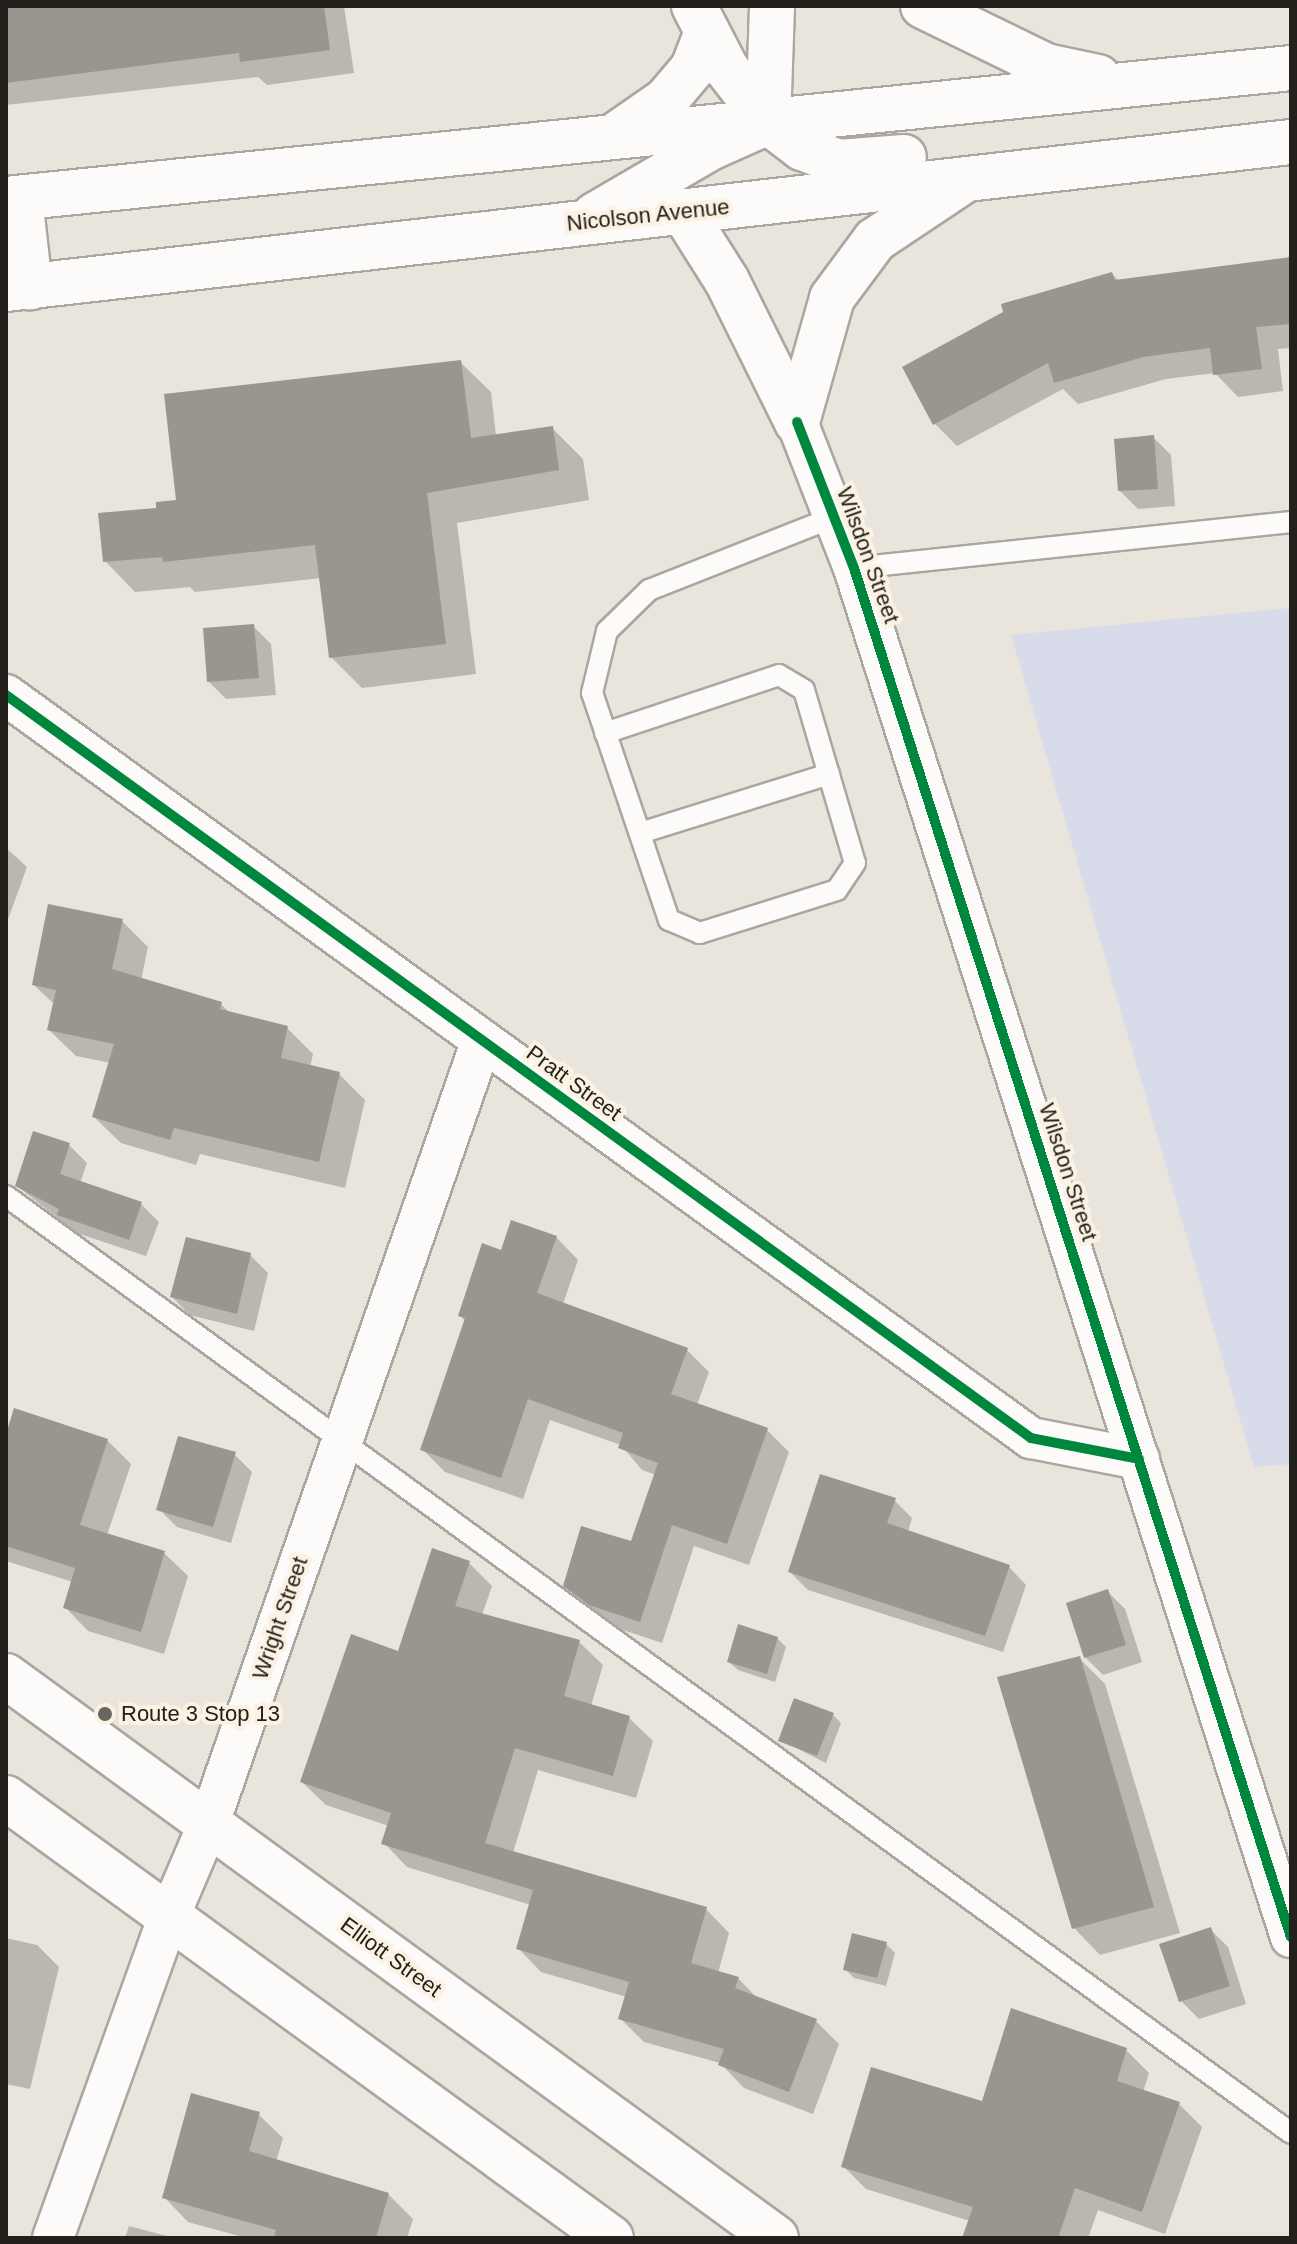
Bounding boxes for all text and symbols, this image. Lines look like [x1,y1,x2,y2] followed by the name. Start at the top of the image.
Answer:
[565,193,731,237] street label: Nicolson Avenue
[831,483,905,627] street label: Wilsdon Street
[521,1040,627,1126] street label: Pratt Street
[1033,1100,1103,1244] street label: Wilsdon Street
[247,1553,313,1683] street label: Wright Street
[121,1701,280,1727] place label: Route 3 Stop 13
[96,1705,114,1723] marker: Route 3 Stop 13
[335,1911,447,2003] street label: Elliott Street

